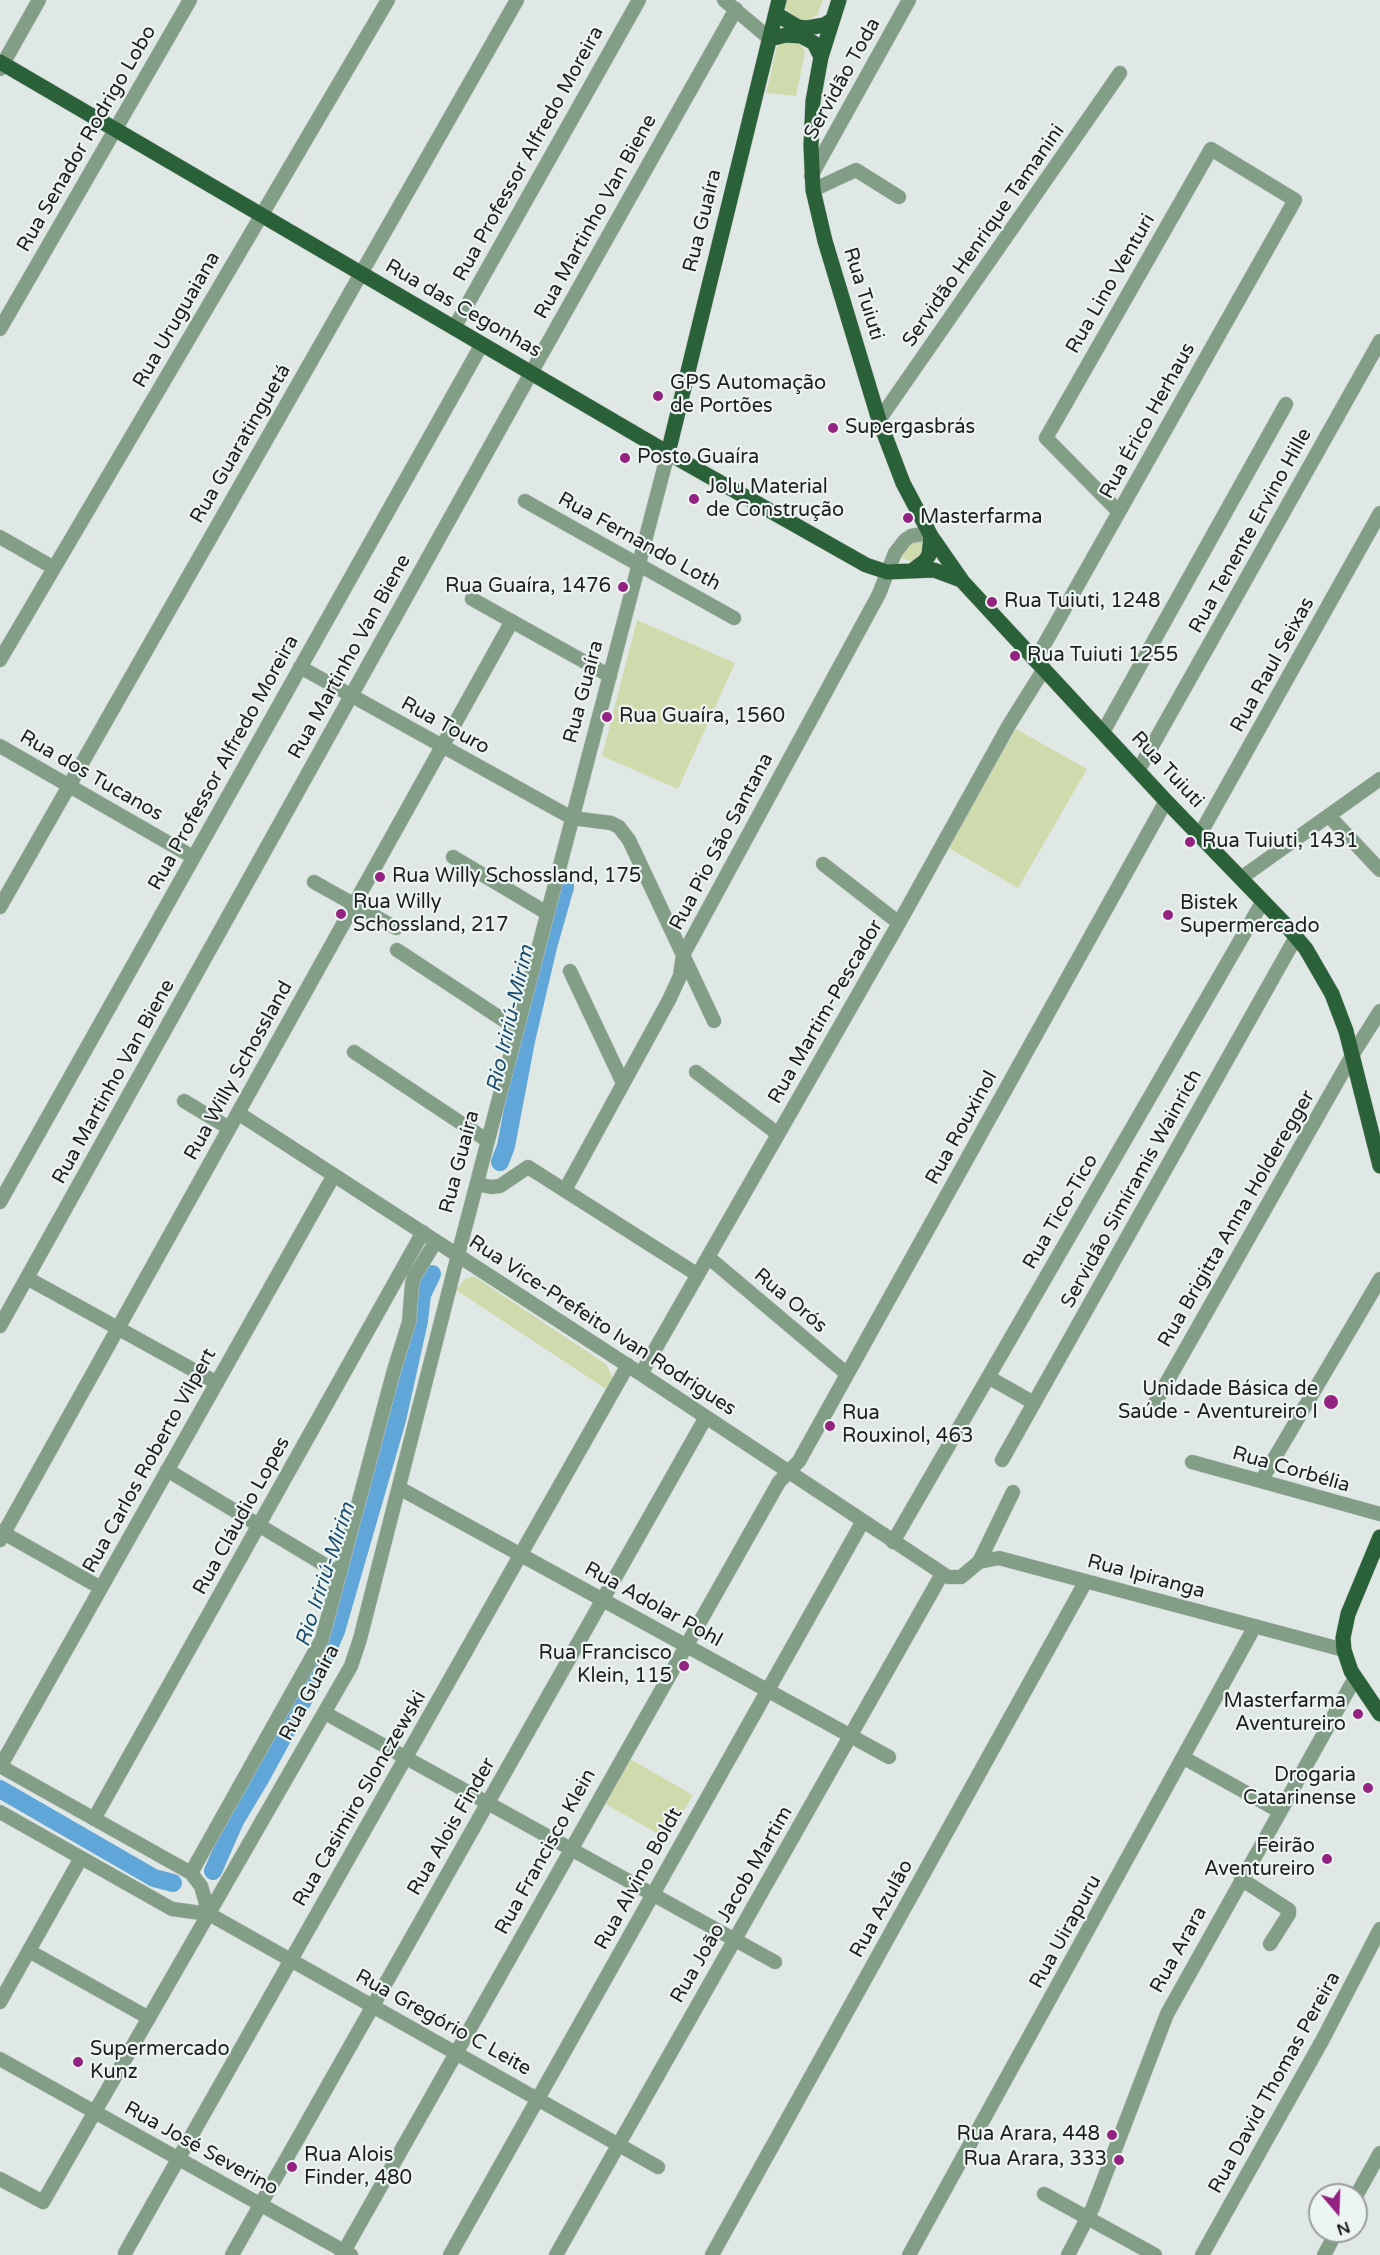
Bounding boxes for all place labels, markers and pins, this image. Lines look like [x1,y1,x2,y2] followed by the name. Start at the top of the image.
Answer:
[670,372,826,419] place label: GPS Automação de Portões
[651,389,665,403] marker: GPS Automação de Portões
[845,416,975,440] place label: Supergasbrás
[826,421,840,435] marker: Supergasbrás
[637,446,759,470] place label: Posto Guaíra
[618,451,632,465] marker: Posto Guaíra
[706,476,844,523] place label: Jolu Material de Construção
[687,492,701,506] marker: Jolu Material de Construção
[920,506,1042,530] place label: Masterfarma
[901,511,915,525] marker: Masterfarma
[445,575,611,599] place label: Rua Guaíra, 1476
[616,580,630,594] marker: Rua Guaíra, 1476
[1004,590,1160,614] place label: Rua Tuiuti, 1248
[985,595,999,609] marker: Rua Tuiuti, 1248
[1027,644,1178,668] place label: Rua Tuiuti 1255
[1008,649,1022,663] marker: Rua Tuiuti 1255
[619,705,785,729] place label: Rua Guaíra, 1560
[600,710,614,724] marker: Rua Guaíra, 1560
[1202,830,1358,854] place label: Rua Tuiuti, 1431
[1183,835,1197,849] marker: Rua Tuiuti, 1431
[392,865,641,889] place label: Rua Willy Schossland, 175
[373,870,387,884] marker: Rua Willy Schossland, 175
[353,891,509,938] place label: Rua Willy Schossland, 217
[1180,892,1320,939] place label: Bistek Supermercado
[334,907,348,921] marker: Rua Willy Schossland, 217
[1161,908,1175,922] marker: Bistek Supermercado
[1118,1378,1318,1425] place label: Unidade Básica de Saúde - Aventureiro I
[1322,1393,1340,1411] marker: Unidade Básica de Saúde - Aventureiro I
[842,1402,974,1449] place label: Rua Rouxinol, 463
[823,1419,837,1433] marker: Rua Rouxinol, 463
[538,1642,672,1689] place label: Rua Francisco Klein, 115
[677,1659,691,1673] marker: Rua Francisco Klein, 115
[1224,1690,1346,1737] place label: Masterfarma Aventureiro
[1351,1707,1365,1721] marker: Masterfarma Aventureiro
[1243,1764,1356,1811] place label: Drogaria Catarinense
[1361,1781,1375,1795] marker: Drogaria Catarinense
[1204,1835,1315,1882] place label: Feirão Aventureiro
[1320,1852,1334,1866] marker: Feirão Aventureiro
[90,2038,230,2085] place label: Supermercado Kunz
[71,2055,85,2069] marker: Supermercado Kunz
[956,2123,1100,2147] place label: Rua Arara, 448
[1105,2128,1119,2142] marker: Rua Arara, 448
[304,2144,412,2191] place label: Rua Alois Finder, 480
[963,2148,1107,2172] place label: Rua Arara, 333
[1112,2153,1126,2167] marker: Rua Arara, 333
[285,2160,299,2174] marker: Rua Alois Finder, 480

